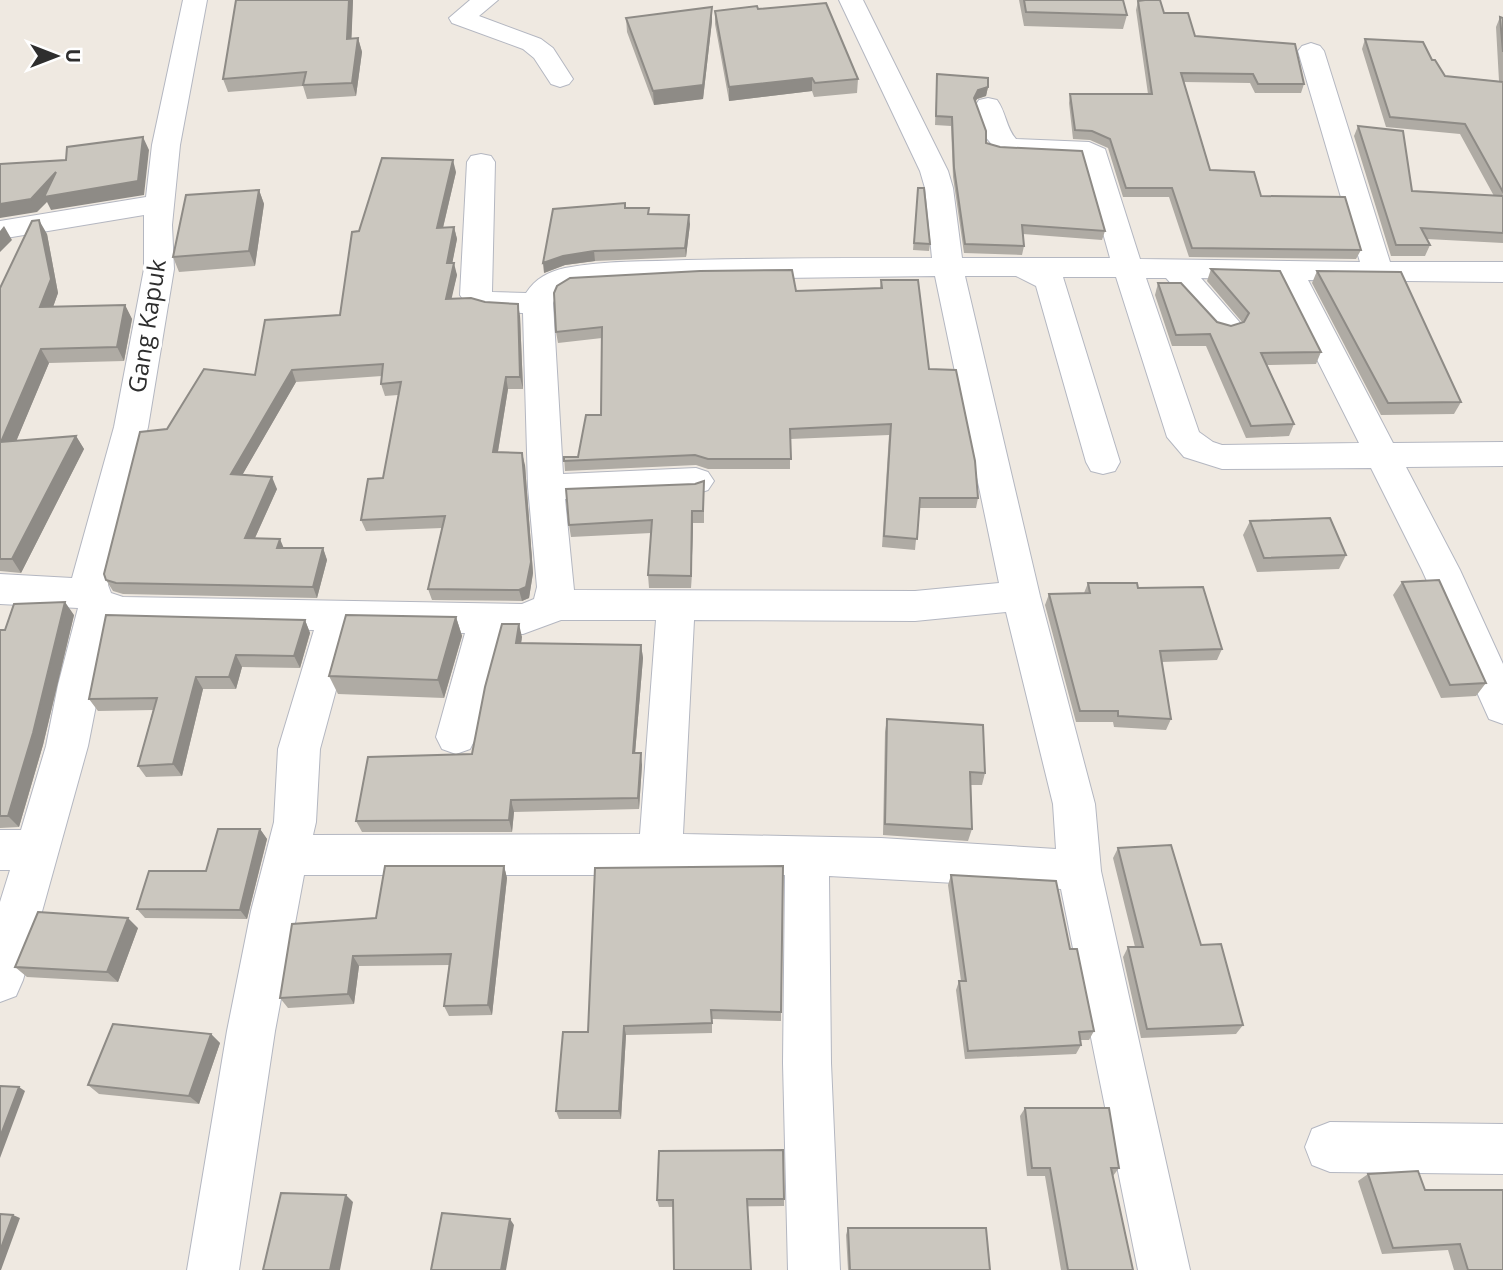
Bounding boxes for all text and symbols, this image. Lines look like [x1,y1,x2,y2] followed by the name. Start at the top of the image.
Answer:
[21,21,91,91] north arrow
[60,49,86,63] text: U
[119,256,173,395] street label: Gang Kapuk

